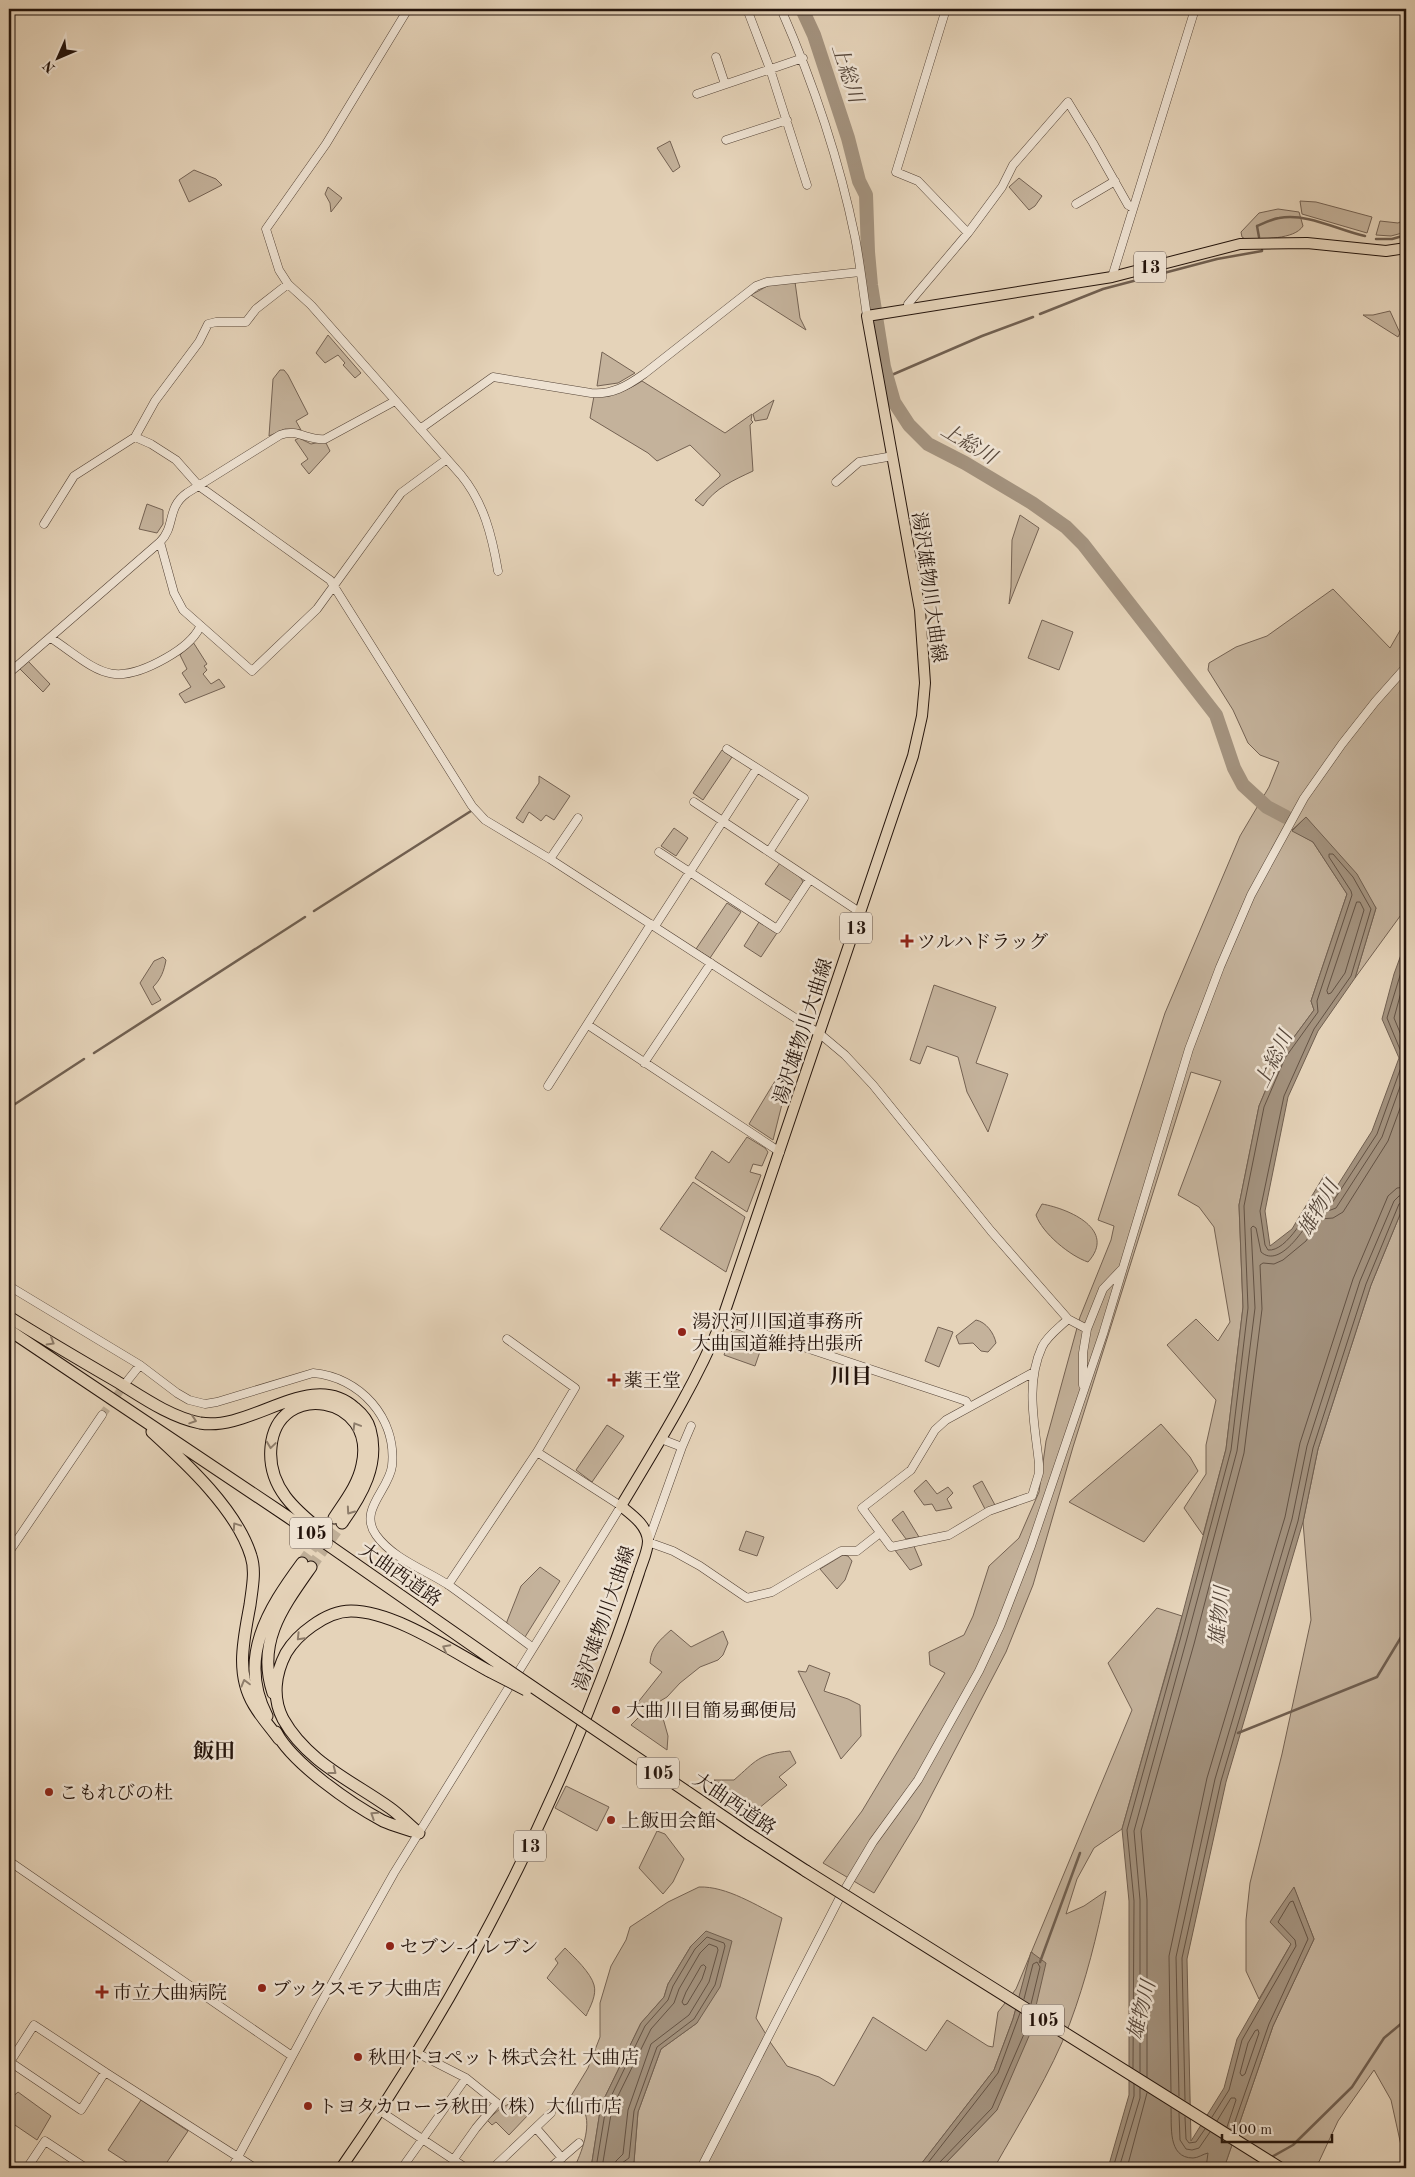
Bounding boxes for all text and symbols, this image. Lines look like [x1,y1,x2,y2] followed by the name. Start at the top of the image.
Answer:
[32,32,82,82] north arrow
[827,41,867,107] water label: 上総川
[41,58,58,75] text: N
[1134,252,1166,282] road number: 13
[937,419,1002,470] water label: 上総川
[908,510,950,664] street label: 湯沢雄物川大曲線
[840,912,872,944] road number: 13
[917,932,1048,953] place label: ツルハドラッグ
[901,935,913,947] marker: ツルハドラッグ
[769,956,837,1107] street label: 湯沢雄物川大曲線
[1251,1026,1298,1091] water label: 上総川
[1294,1175,1344,1240] water label: 雄物川
[692,1311,863,1355] place label: 湯沢河川国道事務所 大曲国道維持出張所
[676,1326,688,1338] marker: 湯沢河川国道事務所 大曲国道維持出張所
[45,1336,54,1346] one-way arrow
[830,1365,872,1388] district label: 川目
[624,1371,681,1392] place label: 薬王堂
[608,1374,620,1386] marker: 薬王堂
[188,1415,196,1425] one-way arrow
[353,1423,363,1432] one-way arrow
[266,1441,277,1449] one-way arrow
[347,1505,356,1515] one-way arrow
[290,1518,332,1549] road number: 105
[233,1522,242,1531] one-way arrow
[355,1539,446,1611] street label: 大曲西道路
[569,1543,639,1694] street label: 湯沢雄物川大曲線
[1206,1583,1234,1647] water label: 雄物川
[297,1632,306,1641] one-way arrow
[443,1644,452,1654] one-way arrow
[240,1678,251,1687] one-way arrow
[626,1700,797,1722] place label: 大曲川目簡易郵便局
[610,1704,622,1716] marker: 大曲川目簡易郵便局
[193,1740,235,1763] district label: 飯田
[637,1758,679,1789] road number: 105
[327,1765,336,1773] one-way arrow
[689,1768,780,1840] street label: 大曲西道路
[59,1782,173,1804] place label: こもれびの杜
[43,1786,55,1798] marker: こもれびの杜
[621,1810,716,1832] place label: 上飯田会館
[370,1811,379,1821] one-way arrow
[605,1814,617,1826] marker: 上飯田会館
[514,1830,546,1862] road number: 13
[400,1937,539,1958] place label: セブン-イレブン
[384,1940,396,1952] marker: セブン-イレブン
[1124,1977,1160,2042] water label: 雄物川
[272,1978,441,2000] place label: ブックスモア大曲店
[113,1982,227,2004] place label: 市立大曲病院
[256,1982,268,1994] marker: ブックスモア大曲店
[95,1985,109,1999] marker: 市立大曲病院
[1022,2004,1064,2036] road number: 105
[368,2047,639,2069] place label: 秋田トヨペット株式会社 大曲店
[352,2051,364,2063] marker: 秋田トヨペット株式会社 大曲店
[318,2096,622,2118] place label: トヨタカローラ秋田（株）大仙市店
[302,2100,314,2112] marker: トヨタカローラ秋田（株）大仙市店
[1222,2112,1332,2144] scale bar
[1230,2123,1272,2138] text: 100 m

